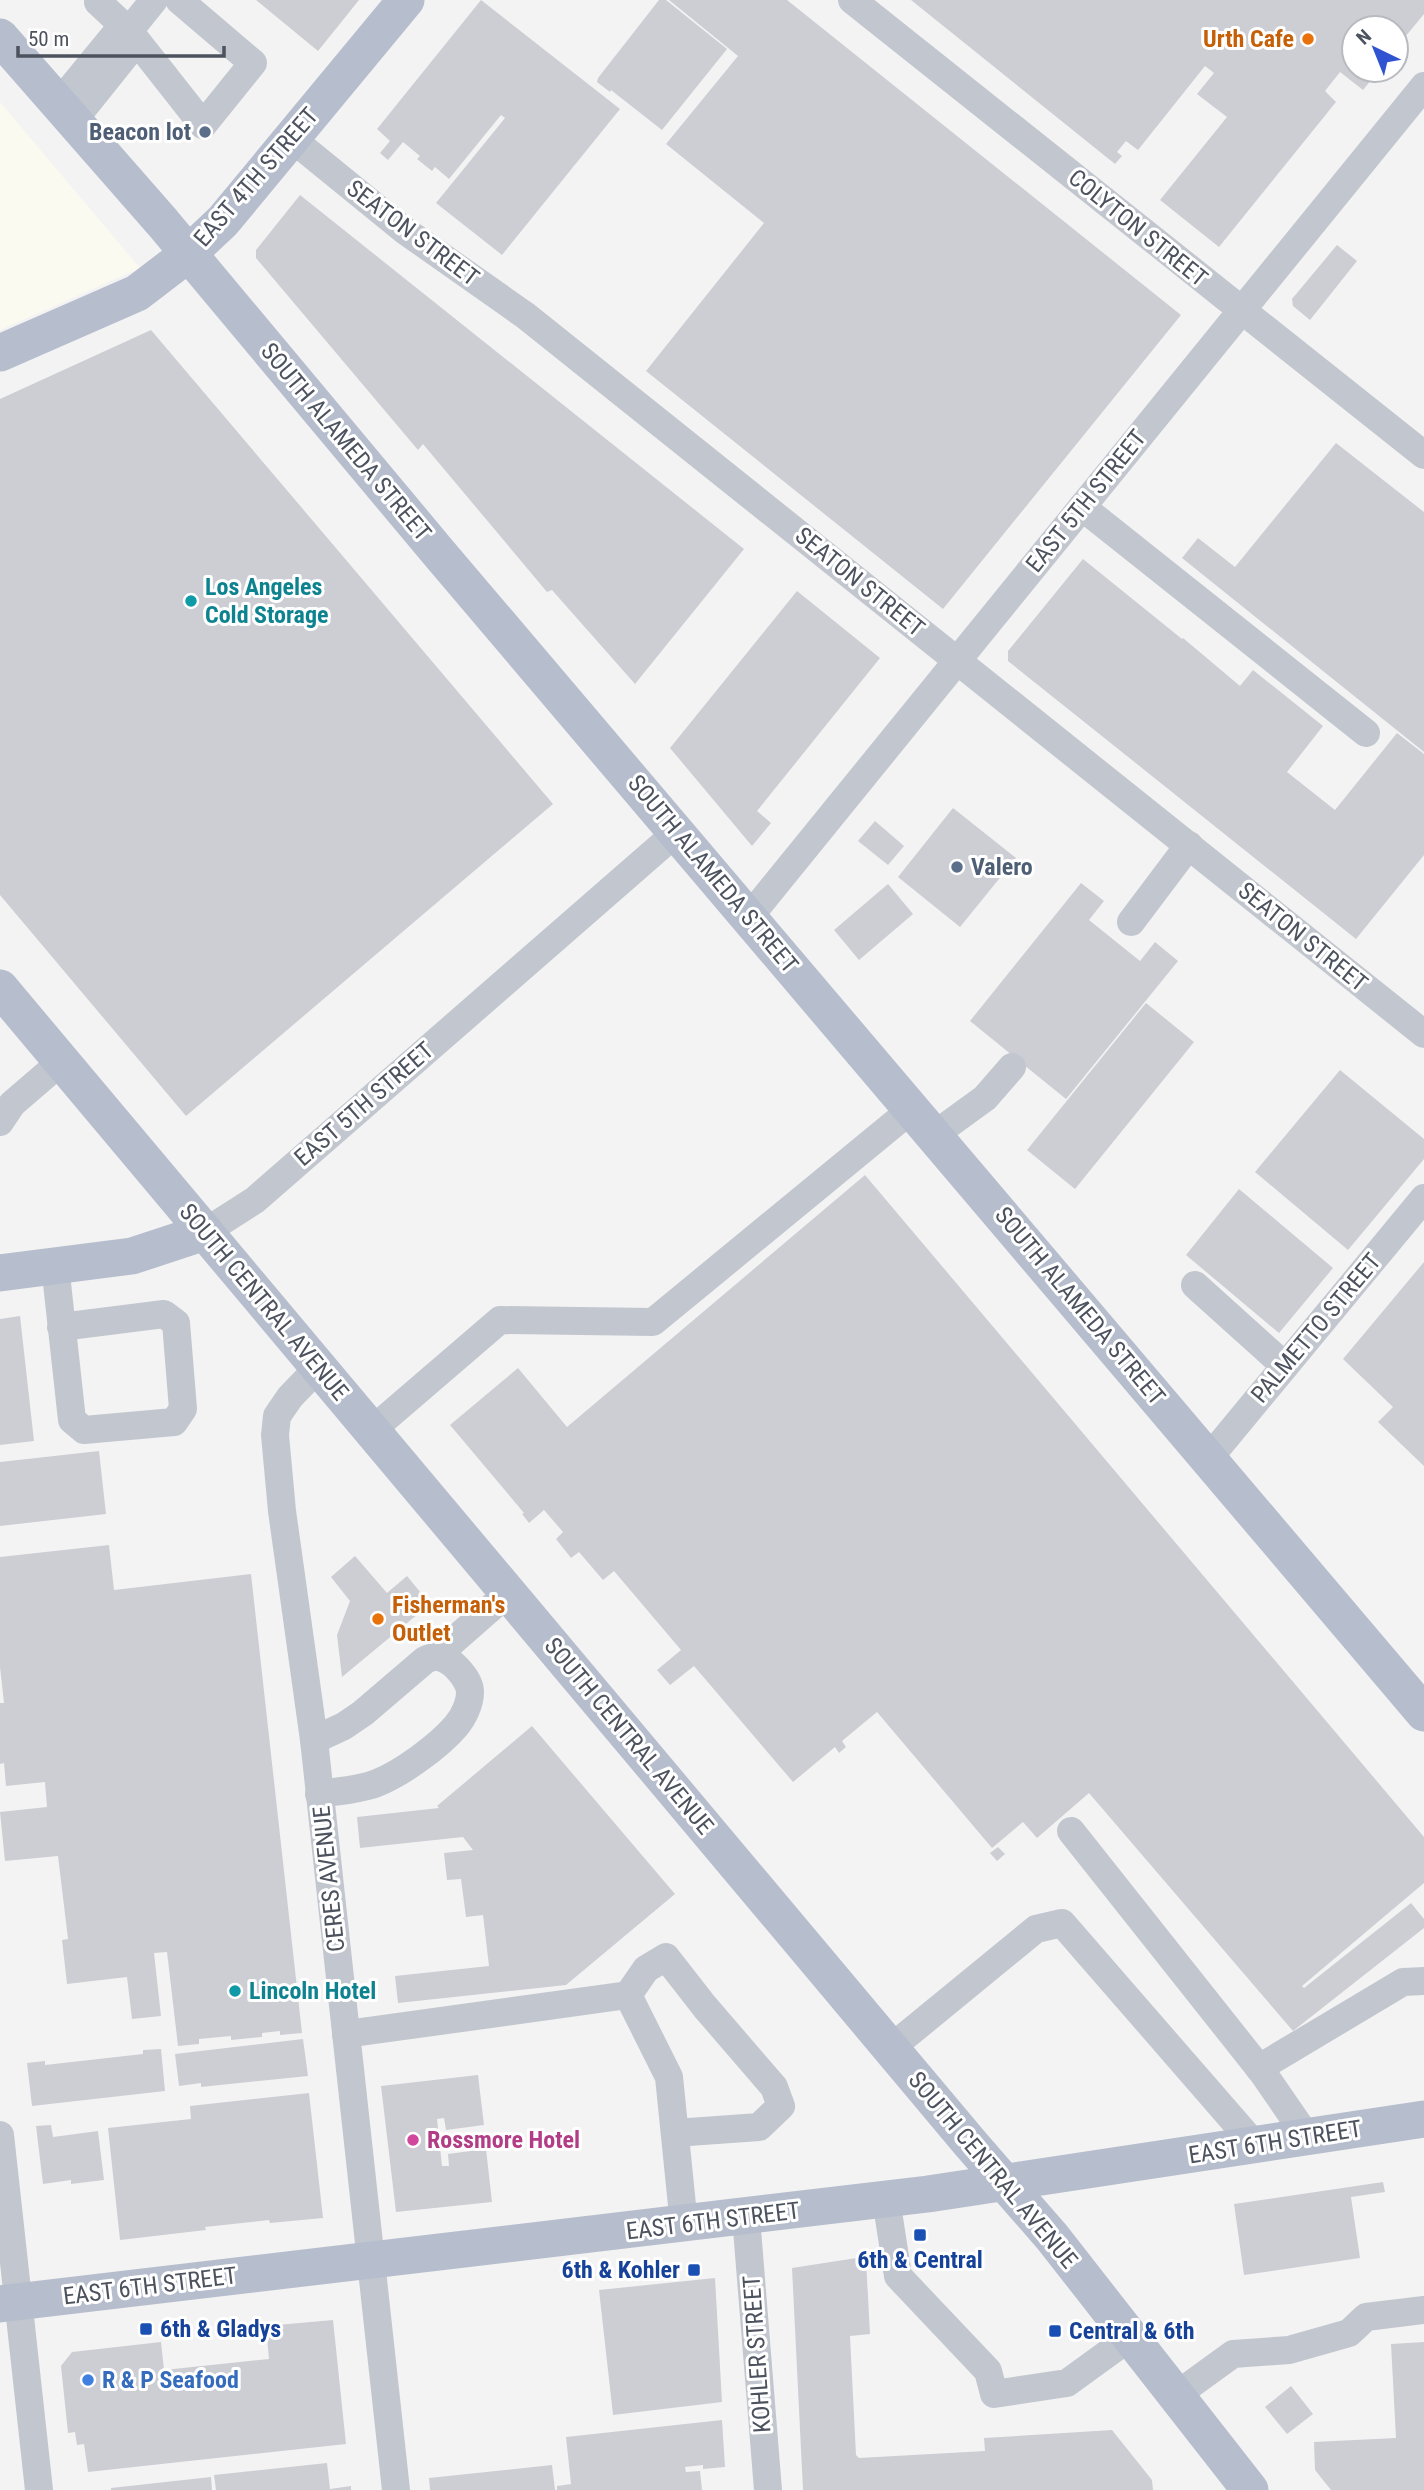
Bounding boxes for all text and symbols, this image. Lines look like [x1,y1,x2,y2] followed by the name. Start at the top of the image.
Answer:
[18,14,224,58] scale bar
[1340,14,1410,84] north arrow
[1203,25,1294,53] place label: Urth Cafe
[1352,25,1376,49] text: N
[28,27,69,51] text: 50 m
[1300,31,1316,47] marker: Urth Cafe
[188,102,324,252] street label: EAST 4TH STREET
[89,118,191,146] place label: Beacon lot
[197,124,213,140] marker: Beacon lot
[1063,163,1213,293] street label: COLYTON STREET
[342,174,484,292] street label: SEATON STREET
[255,337,437,547] street label: SOUTH ALAMEDA STREET
[1020,424,1152,578] street label: EAST 5TH STREET
[790,521,930,643] street label: SEATON STREET
[205,573,328,629] place label: Los Angeles Cold Storage
[183,593,199,609] marker: Los Angeles Cold Storage
[622,769,804,979] street label: SOUTH ALAMEDA STREET
[971,853,1033,881] place label: Valero
[949,859,965,875] marker: Valero
[1233,876,1373,998] street label: SEATON STREET
[289,1036,439,1172] street label: EAST 5TH STREET
[174,1198,354,1406] street label: SOUTH CENTRAL AVENUE
[989,1201,1171,1411] street label: SOUTH ALAMEDA STREET
[1245,1248,1387,1408] street label: PALMETTO STREET
[392,1591,505,1647] place label: Fisherman's Outlet
[370,1611,386,1627] marker: Fisherman's Outlet
[539,1632,719,1840] street label: SOUTH CENTRAL AVENUE
[307,1805,351,1953] street label: CERES AVENUE
[249,1977,376,2005] place label: Lincoln Hotel
[227,1983,243,1999] marker: Lincoln Hotel
[903,2066,1083,2274] street label: SOUTH CENTRAL AVENUE
[1187,2115,1363,2169] street label: EAST 6TH STREET
[427,2126,580,2154] place label: Rossmore Hotel
[405,2132,421,2148] marker: Rossmore Hotel
[625,2196,801,2246] street label: EAST 6TH STREET
[912,2227,928,2243] marker: 6th & Central
[857,2246,983,2274] place label: 6th & Central
[562,2256,680,2284] place label: 6th & Kohler
[62,2261,238,2311] street label: EAST 6TH STREET
[686,2262,702,2278] marker: 6th & Kohler
[738,2274,776,2434] street label: KOHLER STREET
[160,2315,281,2343] place label: 6th & Gladys
[1069,2317,1195,2345] place label: Central & 6th
[138,2321,154,2337] marker: 6th & Gladys
[1047,2323,1063,2339] marker: Central & 6th
[102,2366,239,2394] place label: R & P Seafood
[80,2372,96,2388] marker: R & P Seafood

